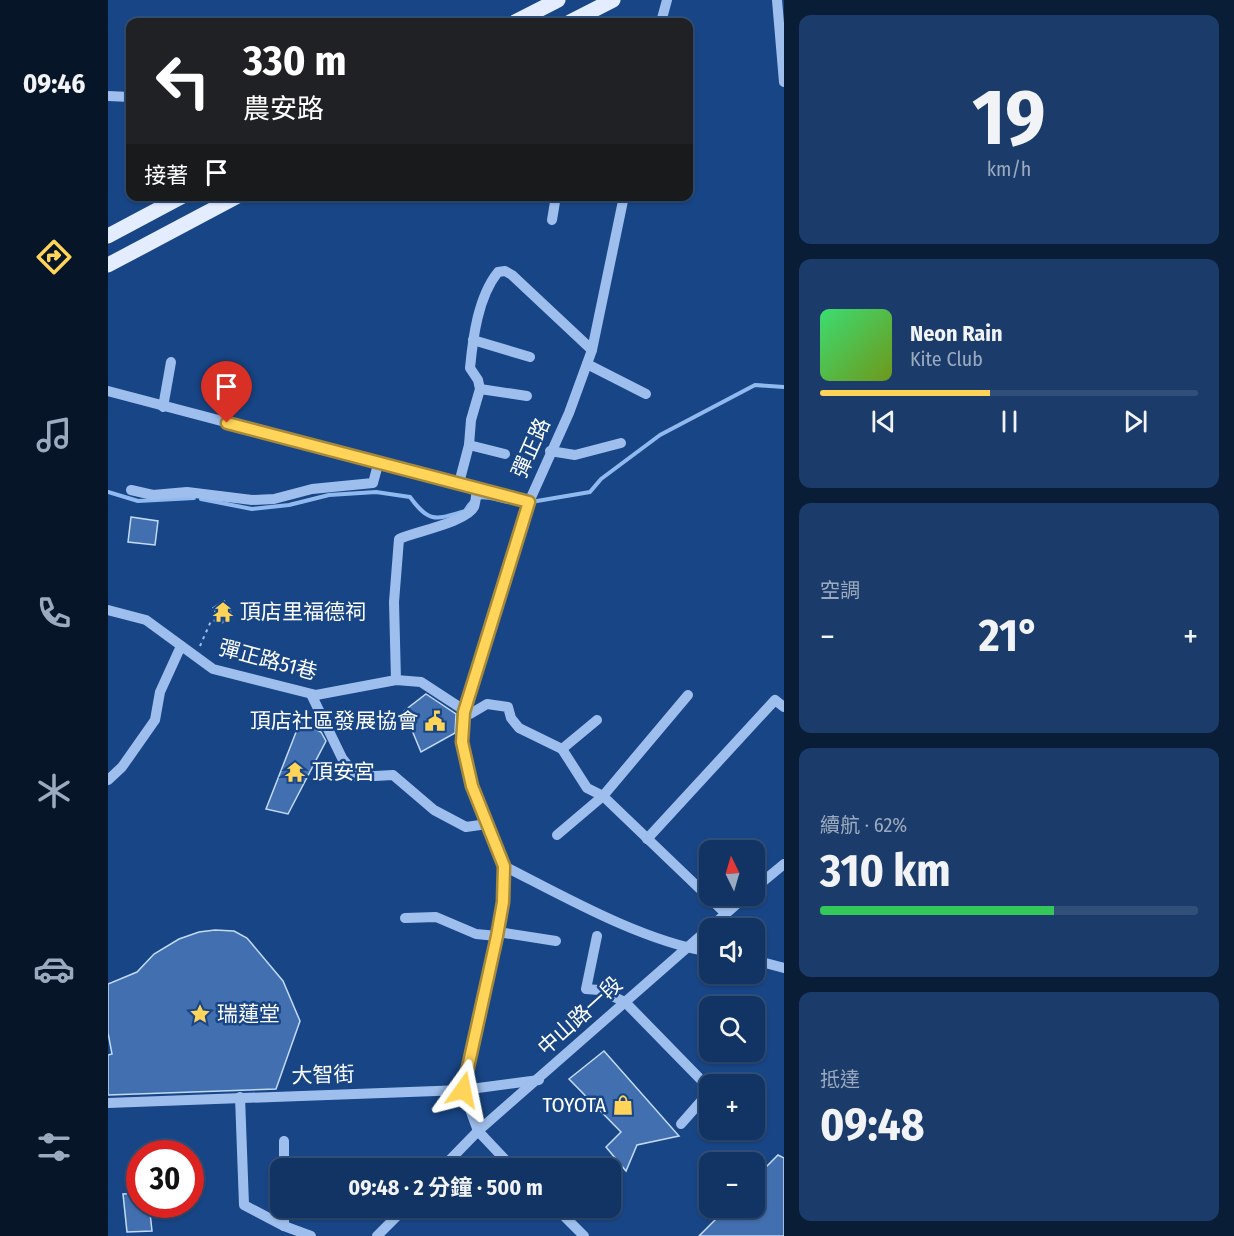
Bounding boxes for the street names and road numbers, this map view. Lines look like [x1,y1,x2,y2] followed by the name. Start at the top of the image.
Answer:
[506,414,556,482] street label: 彈正路
[216,634,320,686] street label: 彈正路51巷
[532,971,628,1061] street label: 中山路一段
[291,1061,355,1089] street label: 大智街

